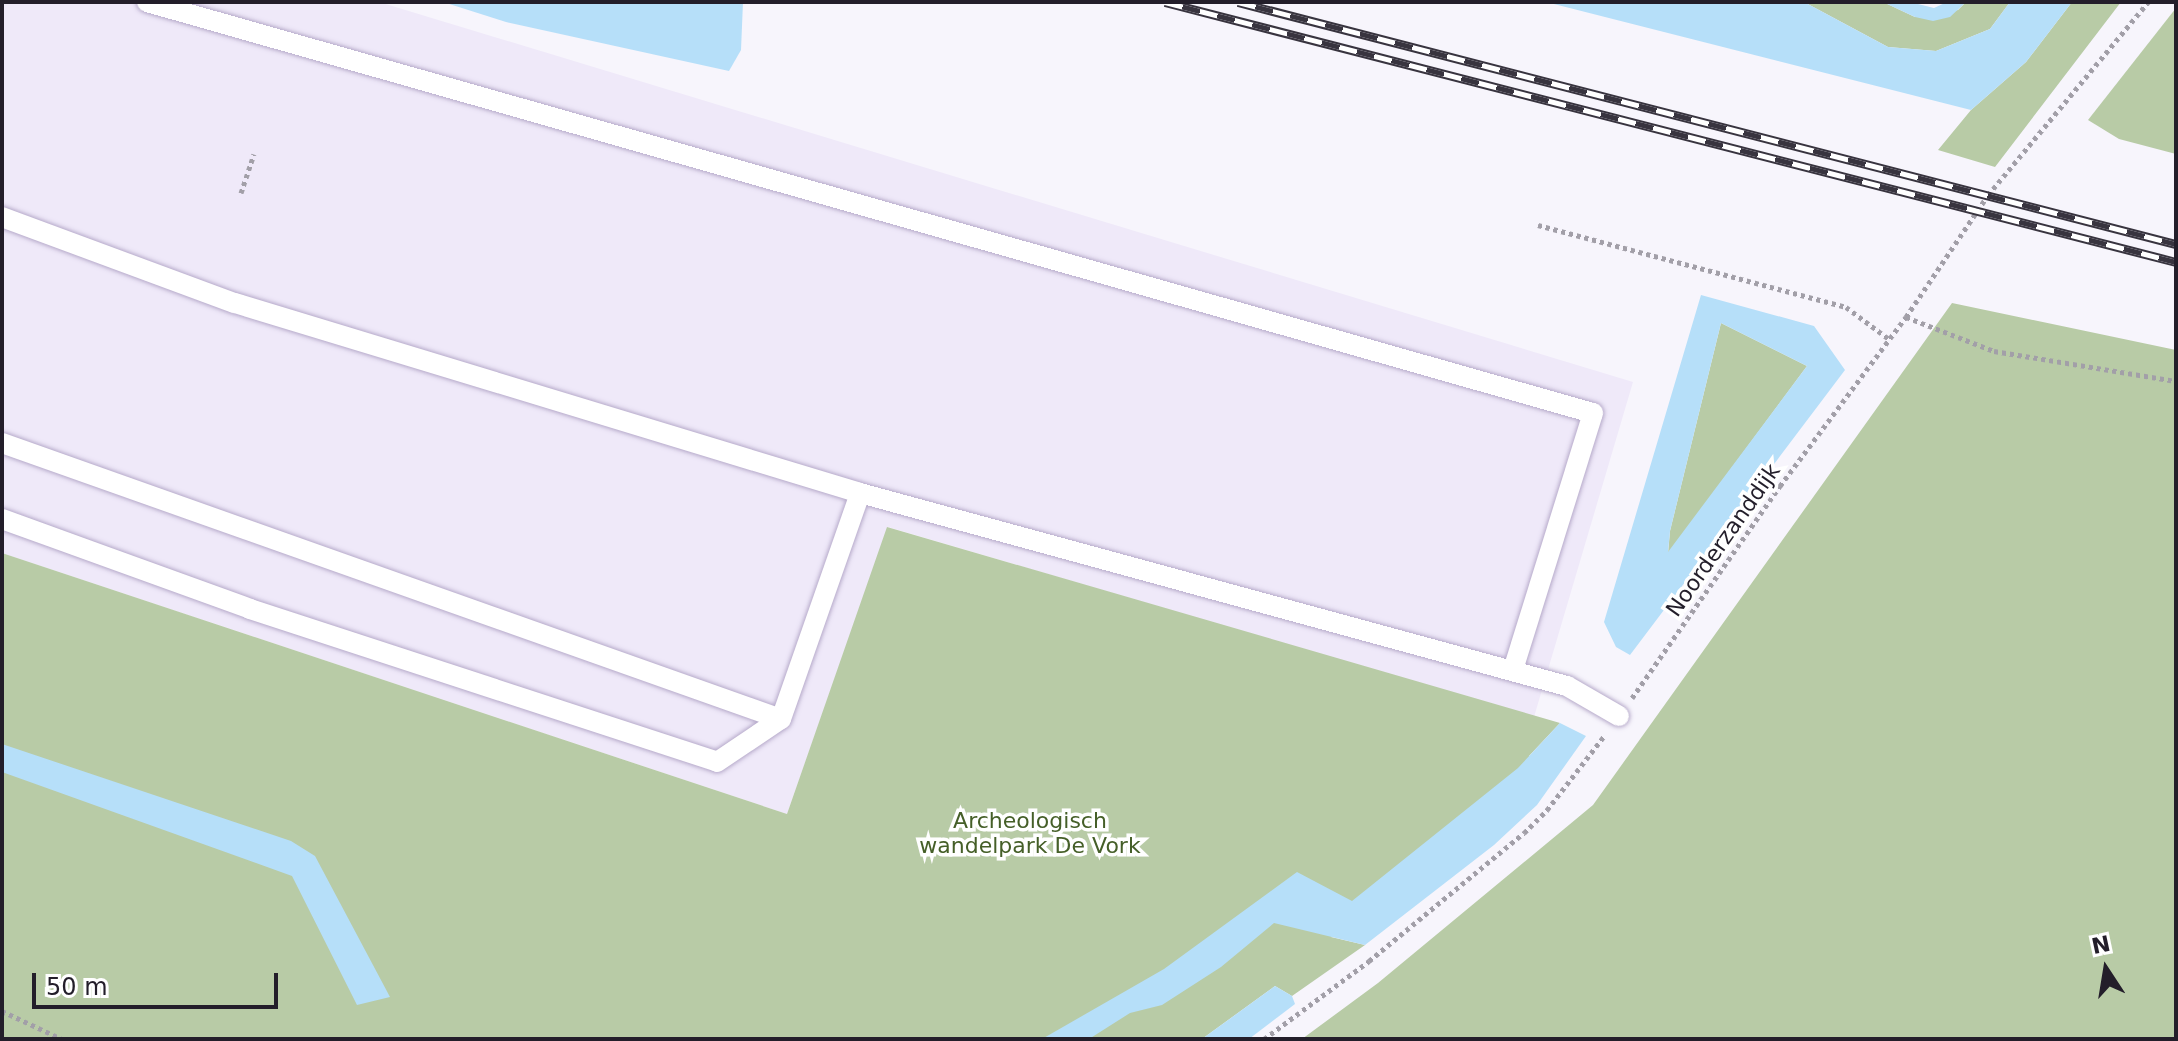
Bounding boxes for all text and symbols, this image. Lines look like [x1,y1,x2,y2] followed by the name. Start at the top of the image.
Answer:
[1660,459,1786,621] street label: Noorderzanddijk
[919,807,1141,858] park label: Archeologisch wandelpark De Vork
[2066,929,2146,1009] north arrow
[2089,931,2113,959] text: N
[36,957,282,1007] scale bar
[46,973,108,1001] text: 50 m

